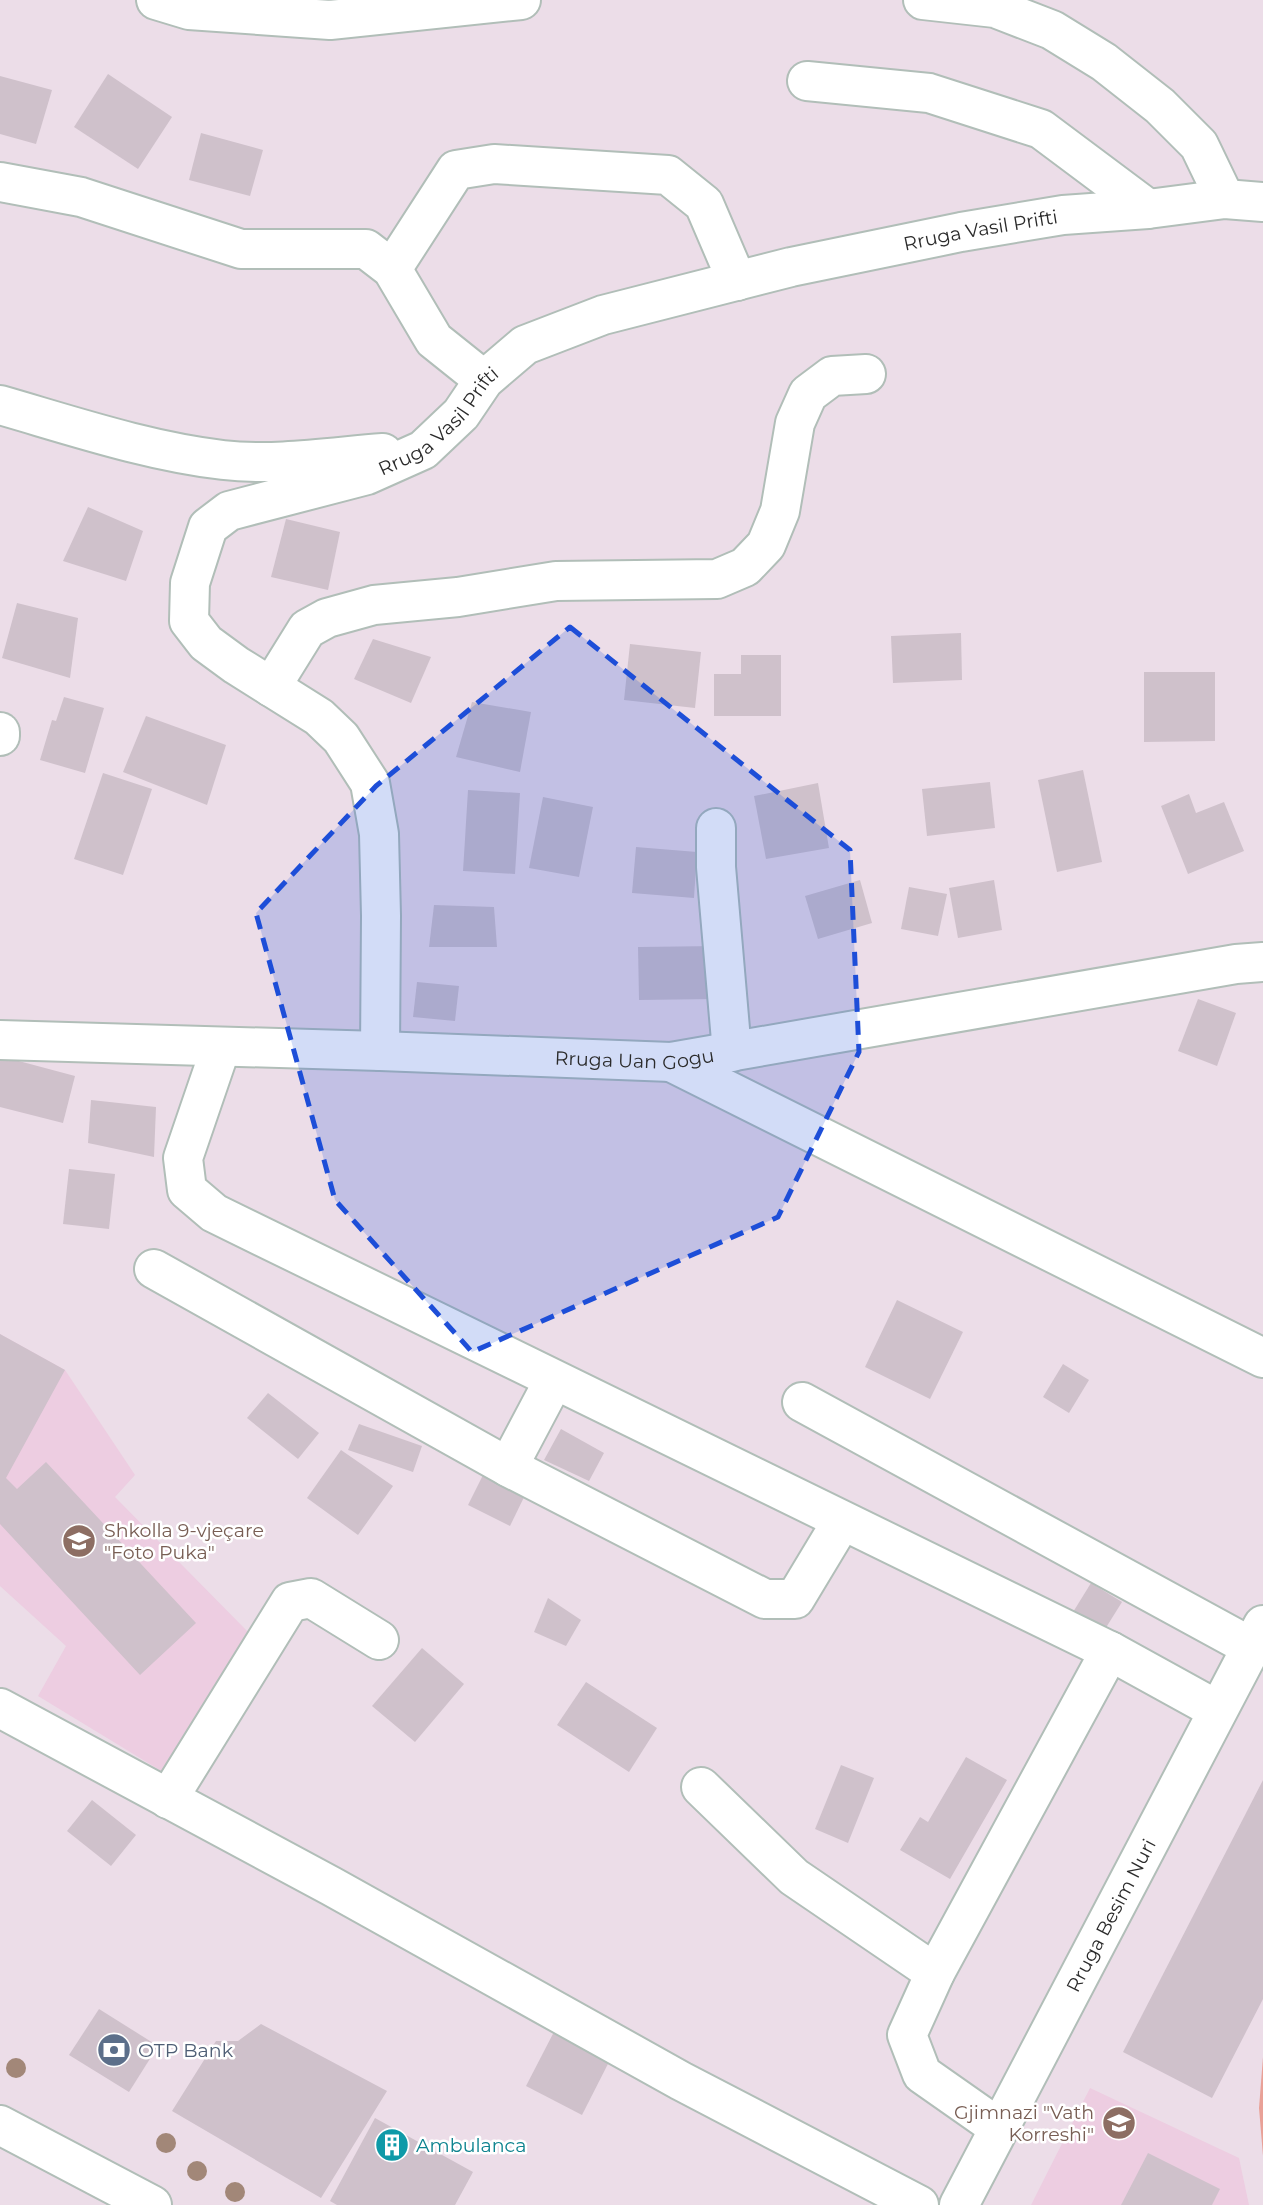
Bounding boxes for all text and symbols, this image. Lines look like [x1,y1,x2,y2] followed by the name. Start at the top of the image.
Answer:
[901,205,1060,256] street label: Rruga Vasil Prifti
[375,362,503,481] street label: Rruga Vasil Prifti
[554,1044,716,1074] street label: Rruga Uan Gogu
[104,1519,264,1564] place label: Shkolla 9-vjeçare "Foto Puka"
[60,1522,98,1560] school or university icon: Shkolla 9-vjeçare "Foto Puka"
[1062,1835,1161,1996] street label: Rruga Besim Nuri
[95,2031,133,2069] bank icon: OTP Bank
[138,2039,234,2062] place label: OTP Bank
[954,2101,1094,2146] place label: Gjimnazi "Vath Korreshi"
[1100,2104,1138,2142] school or university icon: Gjimnazi "Vath Korreshi"
[373,2126,411,2164] building icon: Ambulanca
[416,2134,527,2157] place label: Ambulanca

